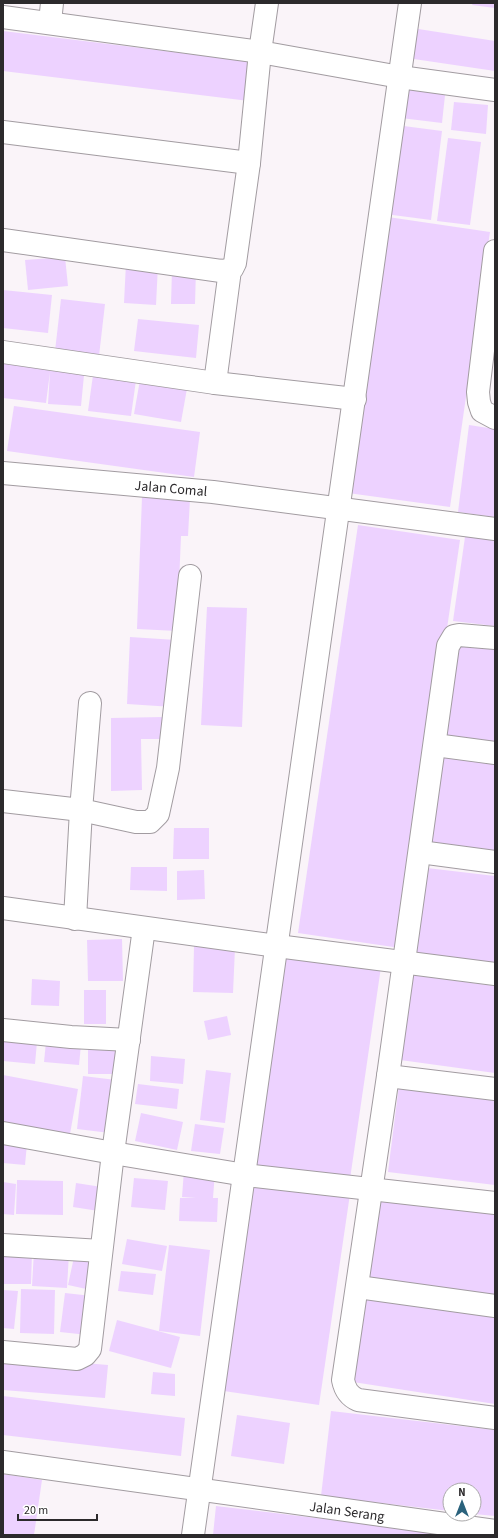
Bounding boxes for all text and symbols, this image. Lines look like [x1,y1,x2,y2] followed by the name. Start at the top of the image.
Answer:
[134,476,208,502] street label: Jalan Comal
[442,1482,482,1522] north arrow
[458,1485,466,1500] text: N
[18,1496,97,1522] scale bar
[308,1497,386,1527] street label: Jalan Serang
[24,1502,48,1519] text: 20 m

